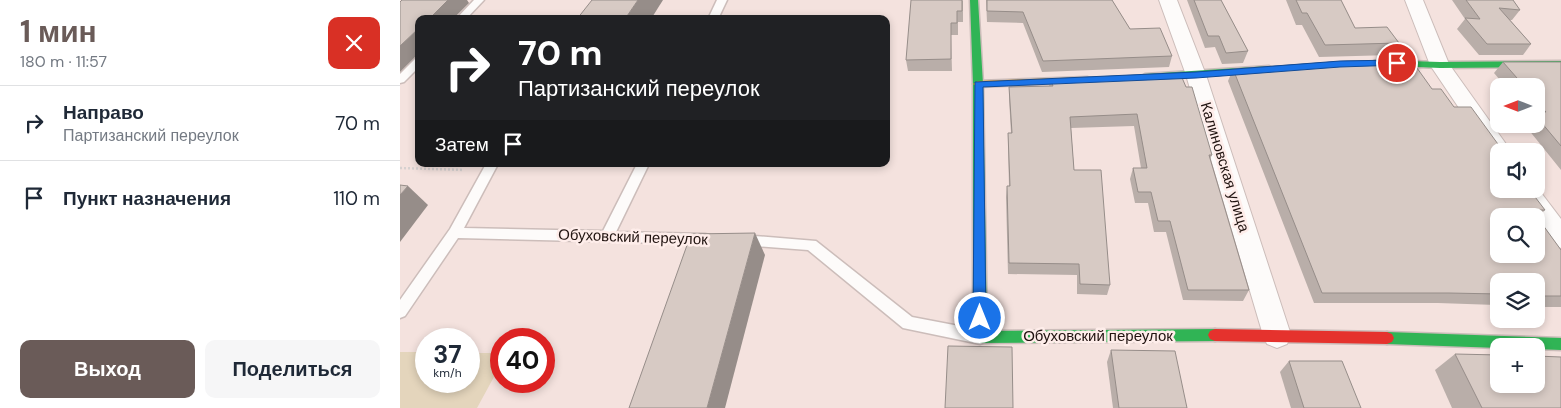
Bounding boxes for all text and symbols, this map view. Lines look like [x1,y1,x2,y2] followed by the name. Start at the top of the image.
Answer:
[20,12,97,51] text: 1 мин
[328,17,380,69] button: close
[518,30,602,76] text: 70 m
[435,35,500,100] icon: right
[1376,42,1418,84] pin
[1383,49,1411,77] icon: arrive
[20,51,107,72] text: 180 m · 11:57
[518,74,760,103] text: Партизанский переулок
[1490,78,1545,132] north arrow
[1490,78,1545,393] map controls
[63,100,144,125] text: Направо
[1196,100,1254,235] street label: Калиновская улица
[20,109,48,137] icon: right
[335,111,380,136] text: 70 m
[63,125,239,146] text: Партизанский переулок
[499,130,527,158] icon: arrive
[435,132,489,157] text: Затем
[1490,143,1545,198] button: sound
[20,184,48,212] icon: arrive
[63,186,231,211] text: Пункт назначения
[333,186,380,211] text: 110 m
[1490,208,1545,263] button: search
[558,224,709,250] street label: Обуховский переулок
[1490,273,1545,328] button: layers
[953,291,1005,343] position arrow
[1023,326,1173,346] street label: Обуховский переулок
[490,328,555,393] speed limit sign: 40
[433,338,462,371] text: 37
[1490,338,1545,393] button: +
[20,340,195,398] button: Выход
[205,340,380,398] button: Поделиться
[433,365,462,381] text: km/h

